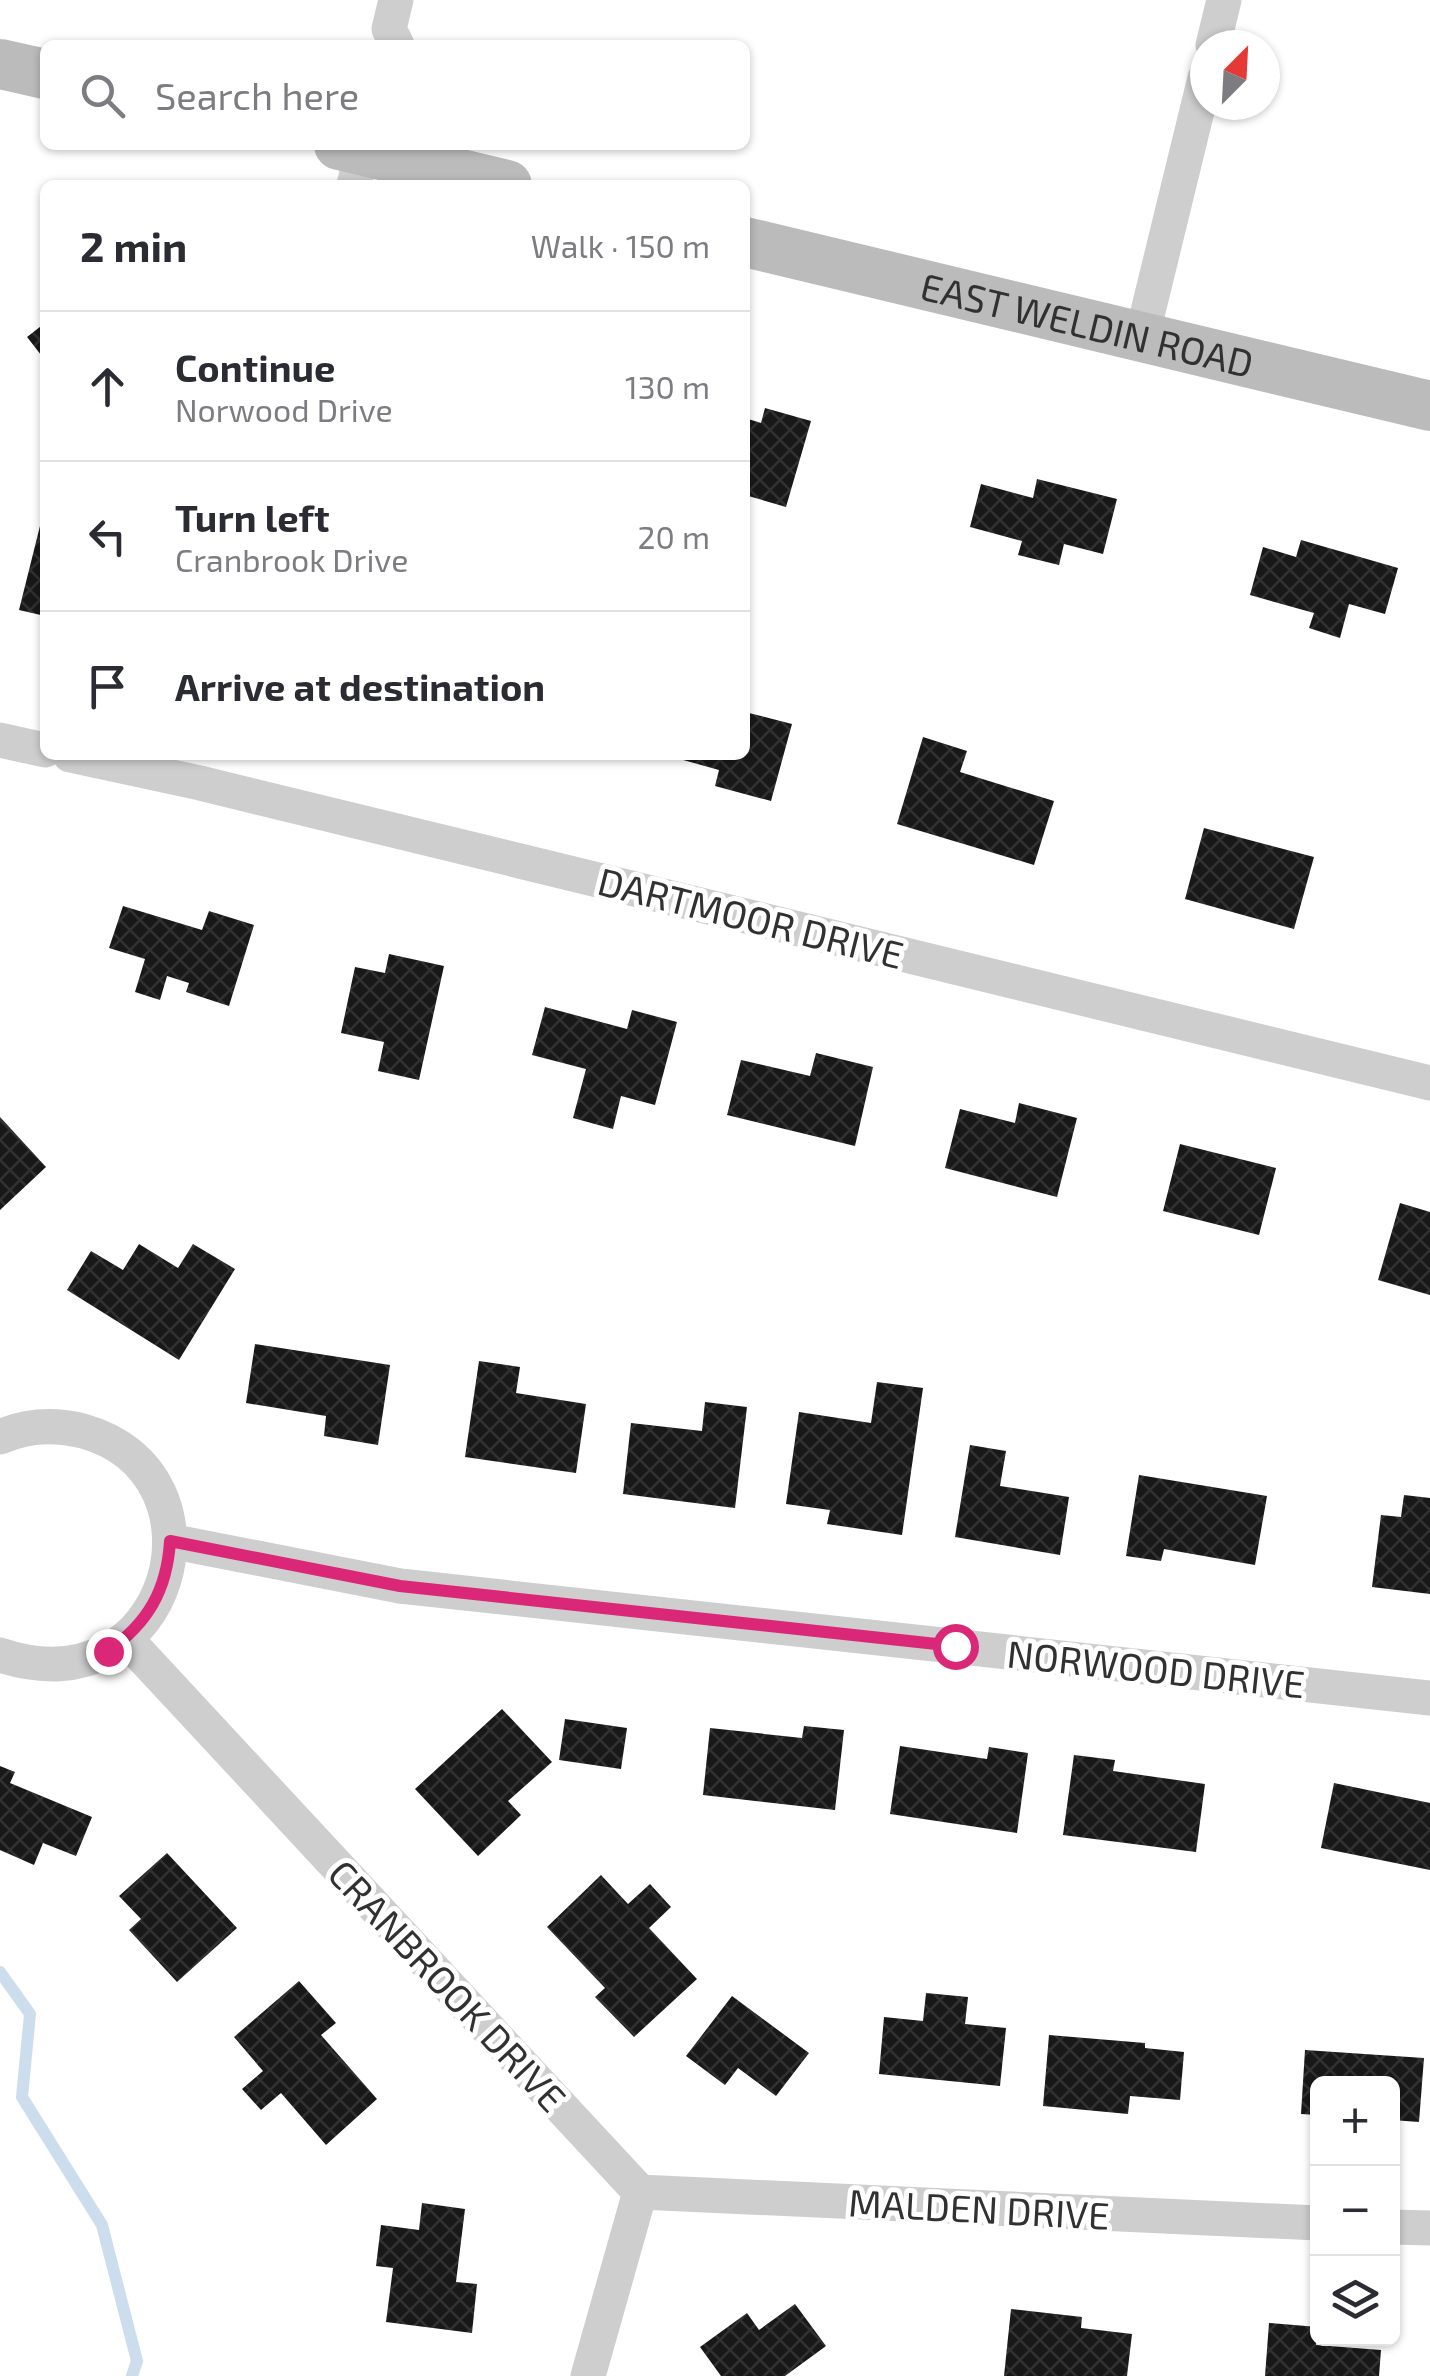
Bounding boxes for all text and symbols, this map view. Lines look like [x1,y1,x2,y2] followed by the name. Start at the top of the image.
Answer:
[1190,30,1280,120] north arrow
[40,40,750,150] search box
[75,68,130,123] icon: search
[155,72,359,118] text: Search here
[80,220,187,270] text: 2 min
[531,226,710,264] text: Walk · 150 m
[916,262,1258,386] street label: EAST WELDIN ROAD
[175,344,335,390] text: Continue
[80,359,135,414] icon: ahead
[625,367,710,405] text: 130 m
[175,390,393,428] text: Norwood Drive
[175,494,330,540] text: Turn left
[80,509,135,564] icon: left
[638,517,710,555] text: 20 m
[175,540,408,578] text: Cranbrook Drive
[80,659,135,714] icon: arrive
[175,663,545,709] text: Arrive at destination
[594,857,908,977] street label: DARTMOOR DRIVE
[933,1624,979,1670] route start
[86,1629,132,1675] route end
[1005,1629,1307,1707] street label: NORWOOD DRIVE
[320,1850,576,2120] street label: CRANBROOK DRIVE
[1310,2076,1400,2346] map controls
[1310,2076,1400,2166] button: +
[1310,2166,1400,2256] button: −
[847,2178,1111,2238] street label: MALDEN DRIVE
[1310,2256,1400,2346] button: layers

